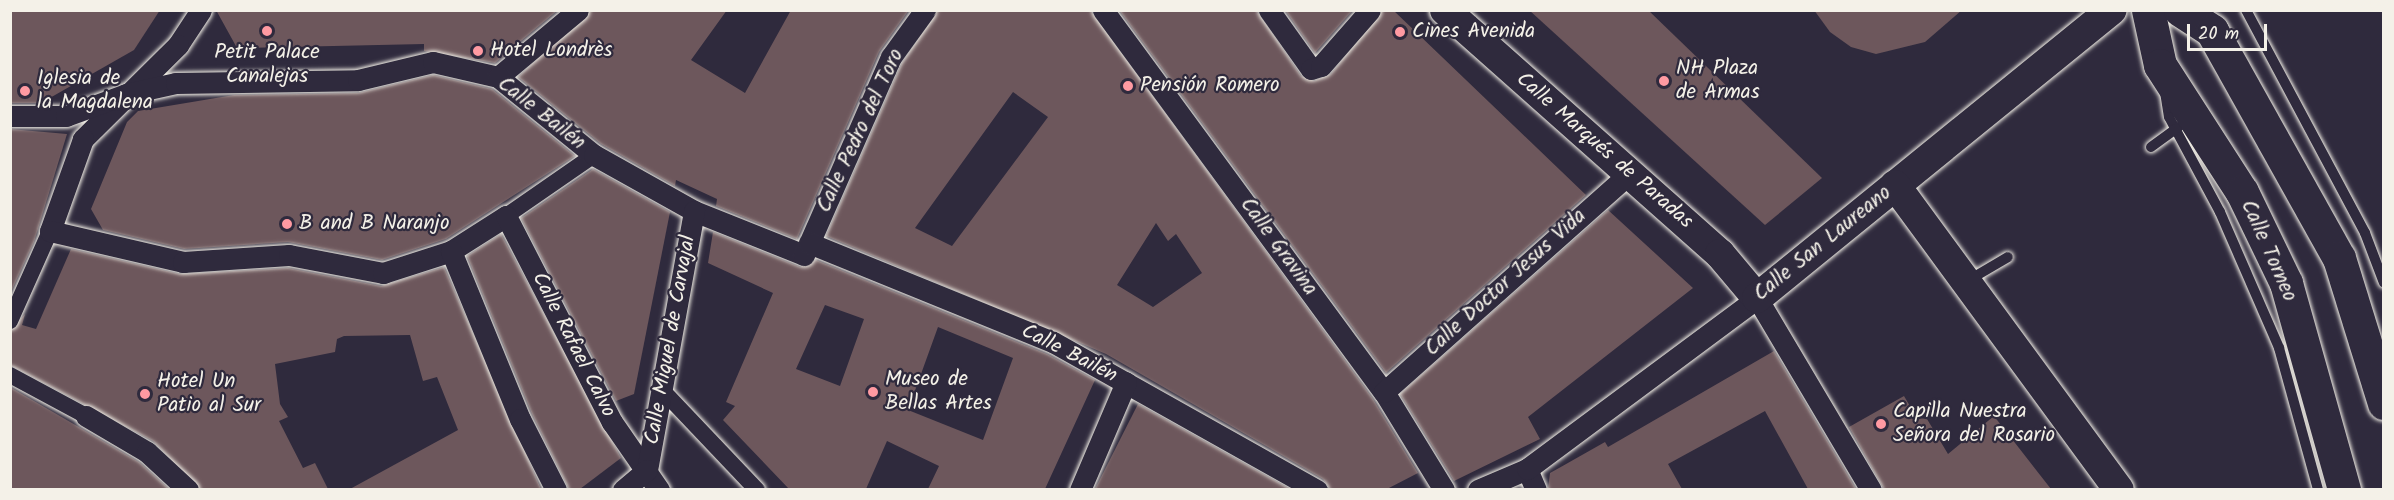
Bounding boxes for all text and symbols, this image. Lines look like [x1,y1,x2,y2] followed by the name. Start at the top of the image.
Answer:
[2190,12,2270,50] scale bar
[1412,19,1535,45] place label: Cines Avenida
[2198,20,2239,49] text: 20 m
[260,24,274,38] marker: Petit Palace Canalejas
[1393,25,1407,39] marker: Cines Avenida
[490,38,612,64] place label: Hotel Londrès
[214,40,320,90] place label: Petit Palace Canalejas
[471,44,485,58] marker: Hotel Londrès
[812,45,910,217] street label: Calle Pedro del Toro
[1676,56,1760,106] place label: NH Plaza de Armas
[37,66,153,116] place label: Iglesia de la Magdalena
[1510,67,1698,235] street label: Calle Marqués de Paradas
[492,72,590,156] street label: Calle Bailén
[1140,73,1280,99] place label: Pensión Romero
[1657,74,1671,88] marker: NH Plaza de Armas
[1121,79,1135,93] marker: Pensión Romero
[18,84,32,98] marker: Iglesia de la Magdalena
[1749,181,1897,307] street label: Calle San Laureano
[1234,193,1322,301] street label: Calle Gravina
[2234,196,2302,306] street label: Calle Torneo
[1420,204,1592,362] street label: Calle Doctor Jesus Vida
[299,211,449,237] place label: B and B Naranjo
[280,217,294,231] marker: B and B Naranjo
[640,233,702,447] street label: Calle Miguel de Carvajal
[526,268,620,422] street label: Calle Rafael Calvo
[1017,319,1121,389] street label: Calle Bailén
[885,367,992,417] place label: Museo de Bellas Artes
[157,369,261,419] place label: Hotel Un Patio al Sur
[866,385,880,399] marker: Museo de Bellas Artes
[138,387,152,401] marker: Hotel Un Patio al Sur
[1893,399,2055,449] place label: Capilla Nuestra Señora del Rosario
[1874,417,1888,431] marker: Capilla Nuestra Señora del Rosario

